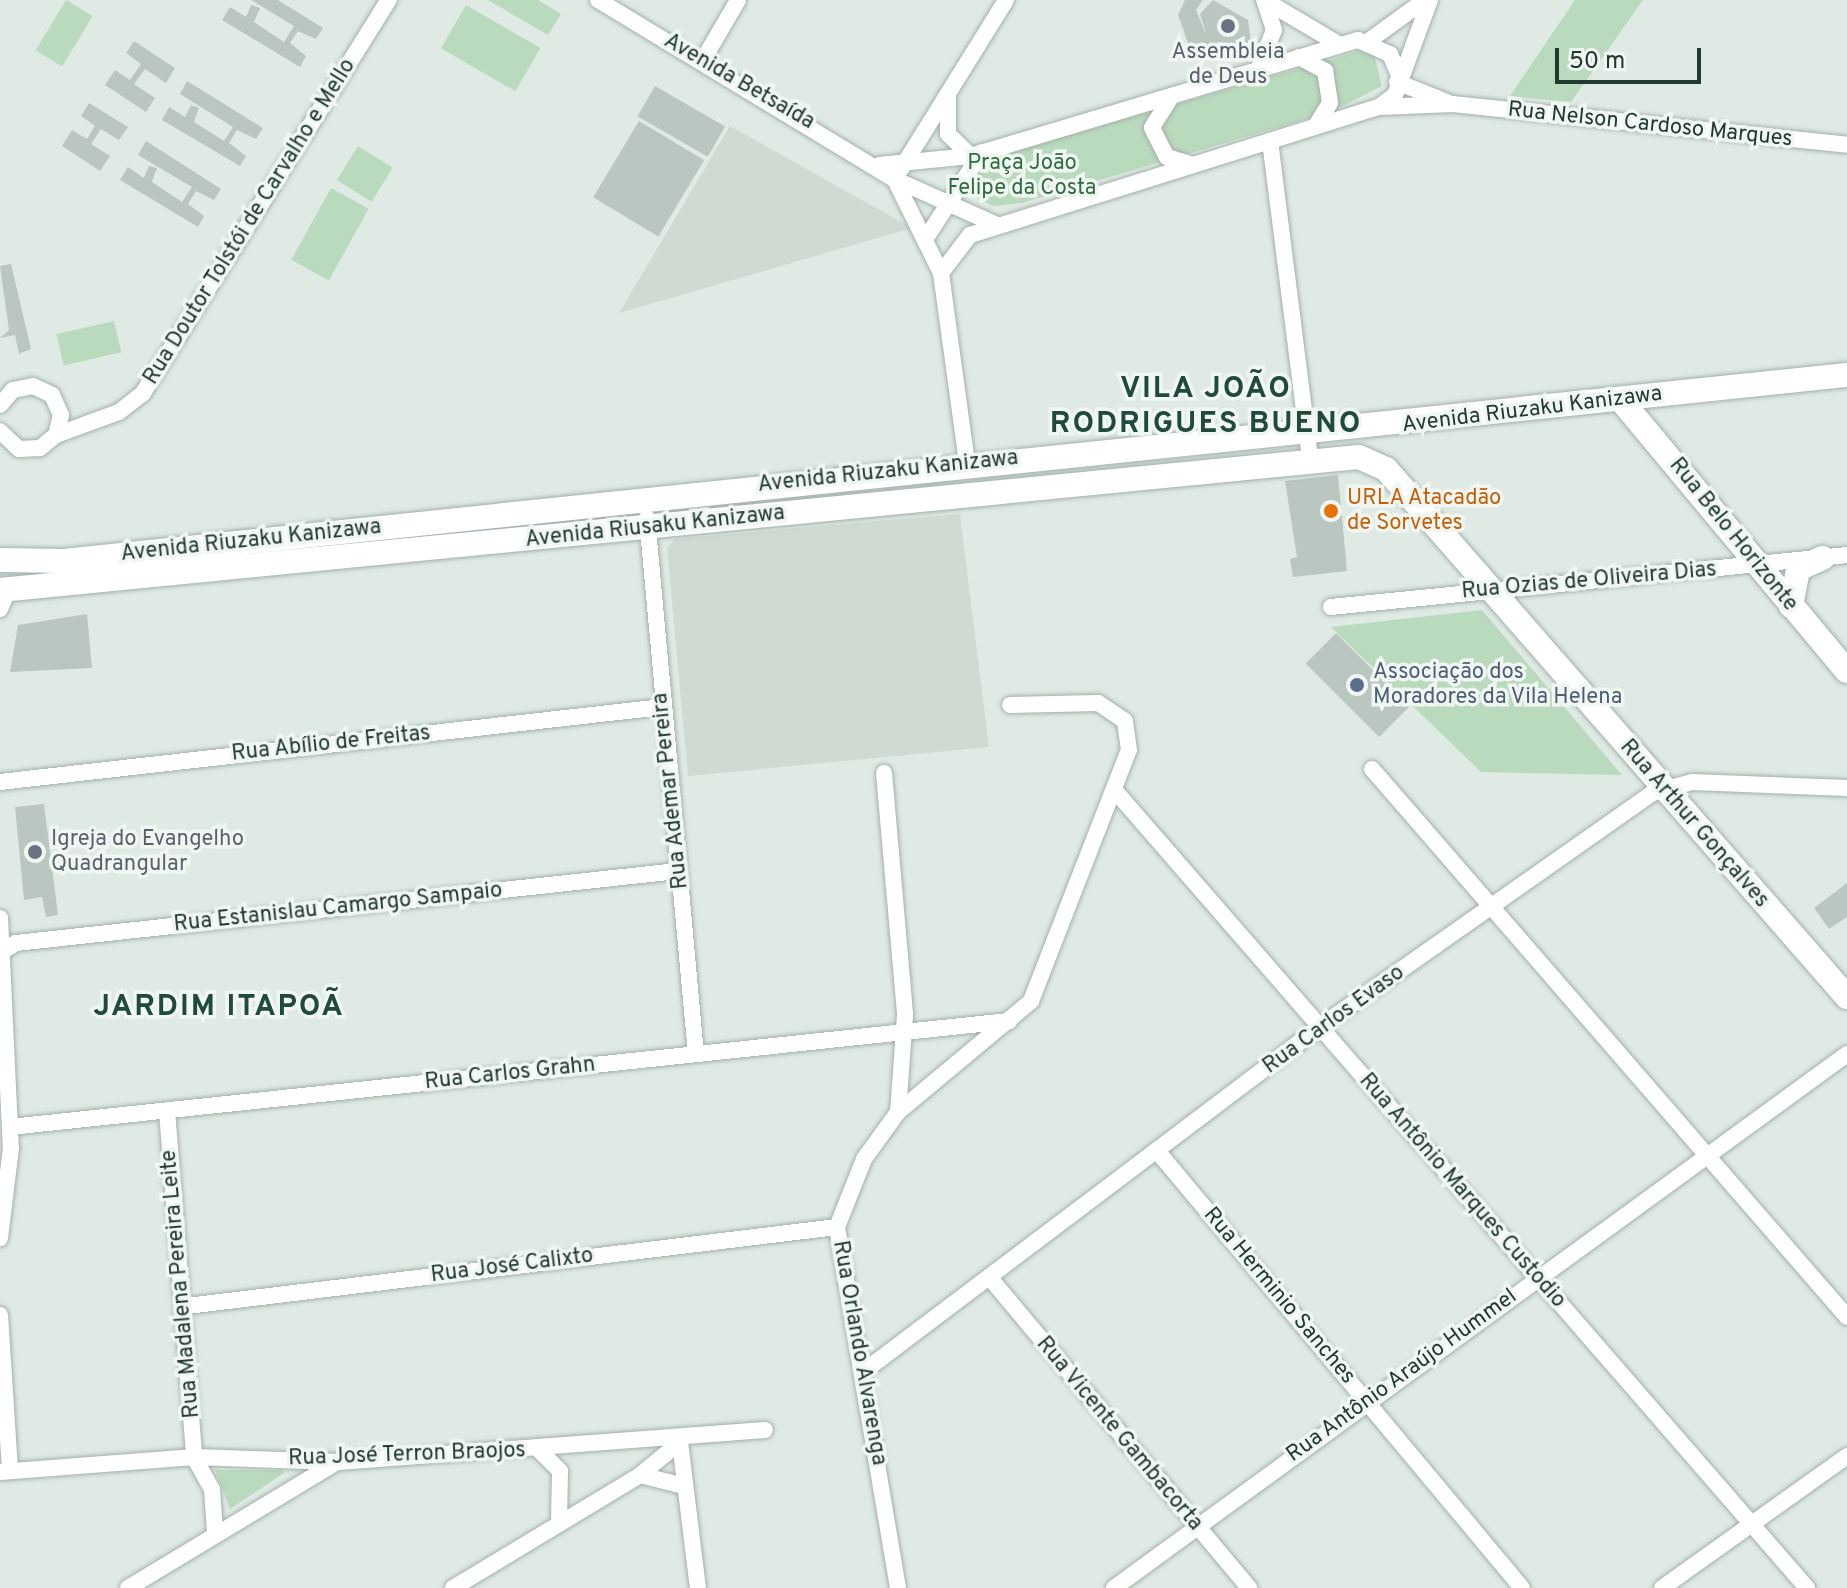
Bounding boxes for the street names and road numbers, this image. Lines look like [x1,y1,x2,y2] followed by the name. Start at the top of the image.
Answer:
[659,28,819,136] street label: Avenida Betsaída
[138,54,362,390] street label: Rua Doutor Tolstói de Carvalho e Mello
[1506,97,1794,153] street label: Rua Nelson Cardoso Marques
[1400,381,1664,439] street label: Avenida Riuzaku Kanizawa
[756,445,1020,499] street label: Avenida Riuzaku Kanizawa
[1663,453,1803,617] street label: Rua Belo Horizonte
[524,500,786,554] street label: Avenida Riusaku Kanizawa
[119,514,383,568] street label: Avenida Riuzaku Kanizawa
[1460,557,1718,605] street label: Rua Ozias de Oliveira Dias
[648,691,694,891] street label: Rua Ademar Pereira
[230,720,432,768] street label: Rua Abílio de Freitas
[1613,734,1775,914] street label: Rua Arthur Gonçalves
[172,878,504,938] street label: Rua Estanislau Camargo Sampaio
[1258,960,1410,1080] street label: Rua Carlos Evaso
[423,1052,597,1096] street label: Rua Carlos Grahn
[1353,1068,1571,1314] street label: Rua Antônio Marques Custodio
[156,1149,206,1419] street label: Rua Madalena Pereira Leite
[1197,1202,1361,1390] street label: Rua Herminio Sanches
[826,1238,892,1468] street label: Rua Orlando Alvarenga
[429,1243,595,1289] street label: Rua José Calixto
[1281,1283,1523,1469] street label: Rua Antônio Araújo Hummel
[1030,1331,1208,1537] street label: Rua Vicente Gambacorta
[287,1438,527,1472] street label: Rua José Terron Braojos

